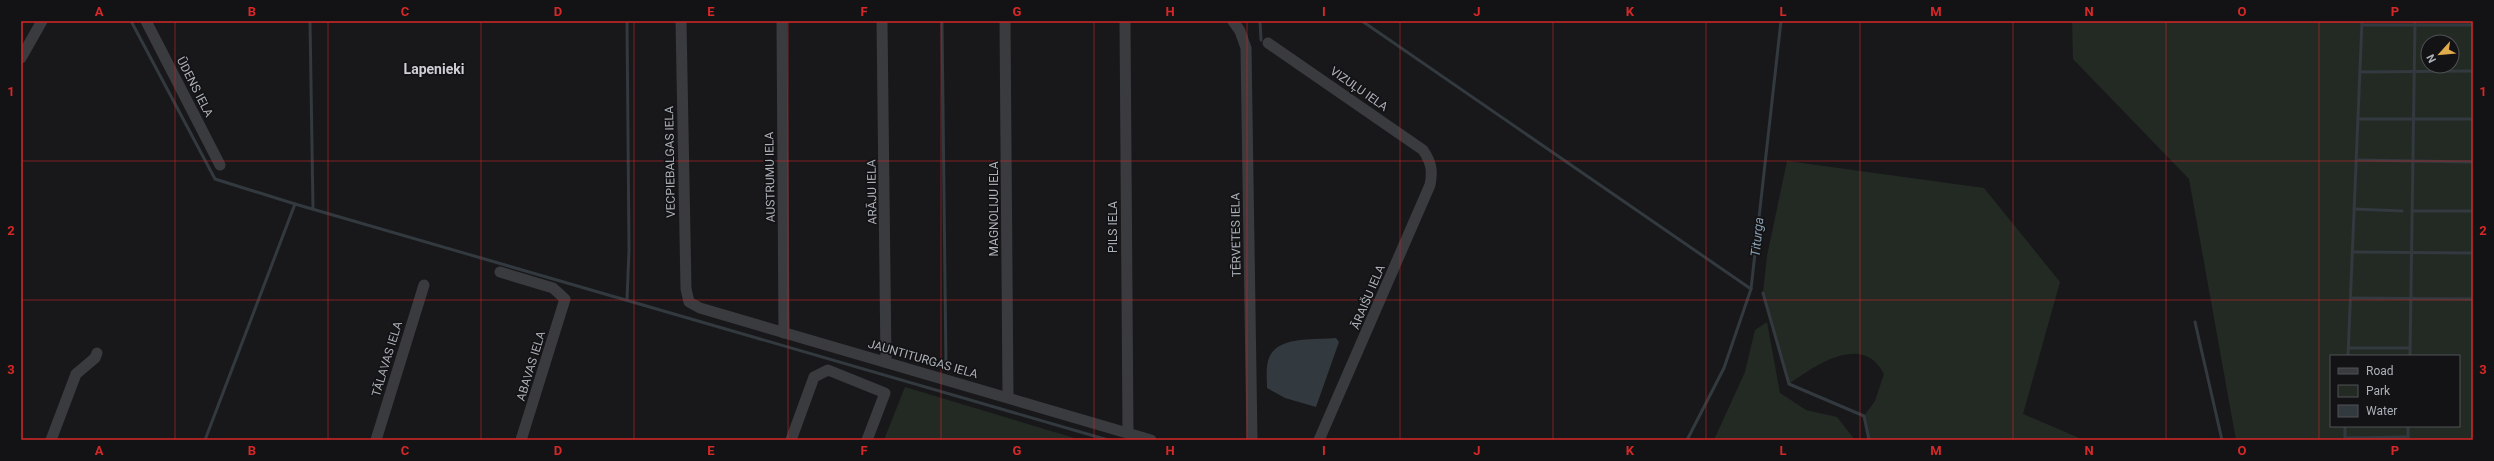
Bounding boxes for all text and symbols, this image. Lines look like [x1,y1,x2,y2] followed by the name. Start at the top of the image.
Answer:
[95,4,104,19] text: A
[248,4,256,19] text: B
[401,4,410,19] text: C
[554,4,562,19] text: D
[707,4,715,19] text: E
[860,4,868,19] text: F
[1013,4,1022,19] text: G
[1165,4,1175,19] text: H
[1322,4,1326,19] text: I
[1473,4,1481,19] text: J
[1626,4,1635,19] text: K
[1779,4,1787,19] text: L
[1930,4,1942,19] text: M
[2084,4,2094,19] text: N
[2238,4,2247,19] text: O
[2391,4,2399,19] text: P
[2420,34,2460,74] north arrow
[2424,52,2439,65] text: N
[174,55,216,120] street label: ŪDENS IELA
[404,61,464,77] district label: Lapenieki
[1327,64,1391,115] street label: VIZUĻU IELA
[7,84,15,99] text: 1
[2479,84,2487,99] text: 1
[662,106,678,218] street label: VECPIEBALGAS IELA
[762,131,778,222] street label: AUSTRUMU IELA
[864,159,880,225] street label: ARĀJU IELA
[987,161,1001,256] street label: MAGNOLIJU IELA
[1228,193,1244,277] street label: TĒRVETES IELA
[1106,201,1120,253] street label: PILS IELA
[1747,216,1767,258] water label: Titurga
[7,223,15,238] text: 2
[2479,223,2487,238] text: 2
[1347,262,1388,331] street label: ĀRAIŠU IELA
[369,319,405,398] street label: TĀLAVAS IELA
[514,329,548,403] street label: ABAVAS IELA
[866,337,980,381] street label: JAUNTITURGAS IELA
[2330,355,2460,427] legend
[7,362,15,377] text: 3
[2479,362,2487,377] text: 3
[2366,364,2394,378] text: Road
[2366,384,2391,398] text: Park
[2366,404,2397,418] text: Water
[95,443,104,458] text: A
[248,443,256,458] text: B
[401,443,410,458] text: C
[554,443,562,458] text: D
[707,443,715,458] text: E
[860,443,868,458] text: F
[1013,443,1022,458] text: G
[1165,443,1175,458] text: H
[1322,443,1326,458] text: I
[1473,443,1481,458] text: J
[1626,443,1635,458] text: K
[1779,443,1787,458] text: L
[1930,443,1942,458] text: M
[2084,443,2094,458] text: N
[2238,443,2247,458] text: O
[2391,443,2399,458] text: P

